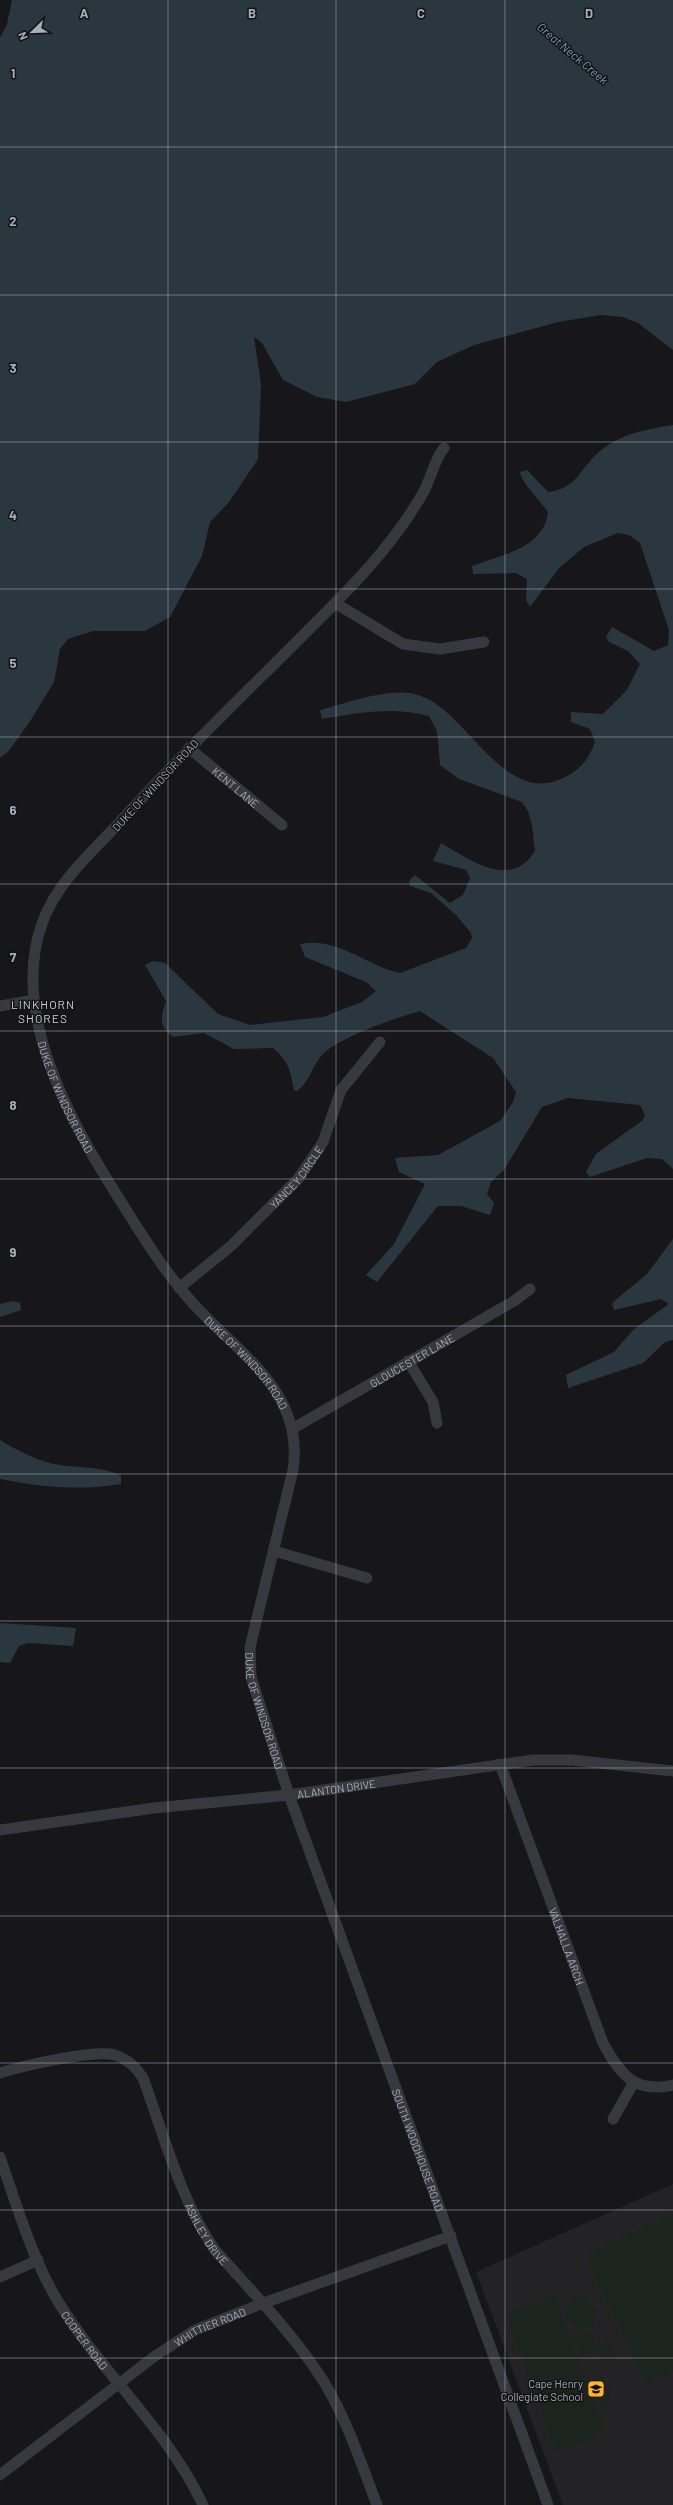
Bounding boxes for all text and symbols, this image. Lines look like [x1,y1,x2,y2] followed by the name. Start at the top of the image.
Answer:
[80,5,89,21] text: A
[248,5,256,21] text: B
[417,5,425,21] text: C
[585,5,593,21] text: D
[12,12,52,52] north arrow
[535,19,611,87] water label: Great Neck Creek
[15,30,30,42] text: N
[11,65,15,81] text: 1
[9,213,17,229] text: 2
[9,360,17,376] text: 3
[9,507,17,523] text: 4
[9,655,17,671] text: 5
[109,736,201,834] street label: DUKE OF WINDSOR ROAD
[210,764,262,810] street label: KENT LANE
[10,802,17,818] text: 6
[10,949,17,965] text: 7
[11,997,75,1025] district label: LINKHORN SHORES
[36,1039,96,1155] street label: DUKE OF WINDSOR ROAD
[9,1097,17,1113] text: 8
[266,1143,325,1211] street label: YANCEY CIRCLE
[10,1244,17,1260] text: 9
[202,1313,291,1412] street label: DUKE OF WINDSOR ROAD
[367,1330,456,1390] street label: GLOUCESTER LANE
[244,1652,287,1771] street label: DUKE OF WINDSOR ROAD
[296,1776,377,1800] street label: ALANTON DRIVE
[547,1905,587,1986] street label: VALHALLA ARCH
[390,2087,447,2213] street label: SOUTH WOODHOUSE ROAD
[183,2201,231,2267] street label: ASHLEY DRIVE
[171,2304,248,2349] street label: WHITTIER ROAD
[59,2308,111,2372] street label: COOPER ROAD
[501,2377,583,2403] place label: Cape Henry Collegiate School
[586,2379,606,2399] school or university icon: Cape Henry Collegiate School

